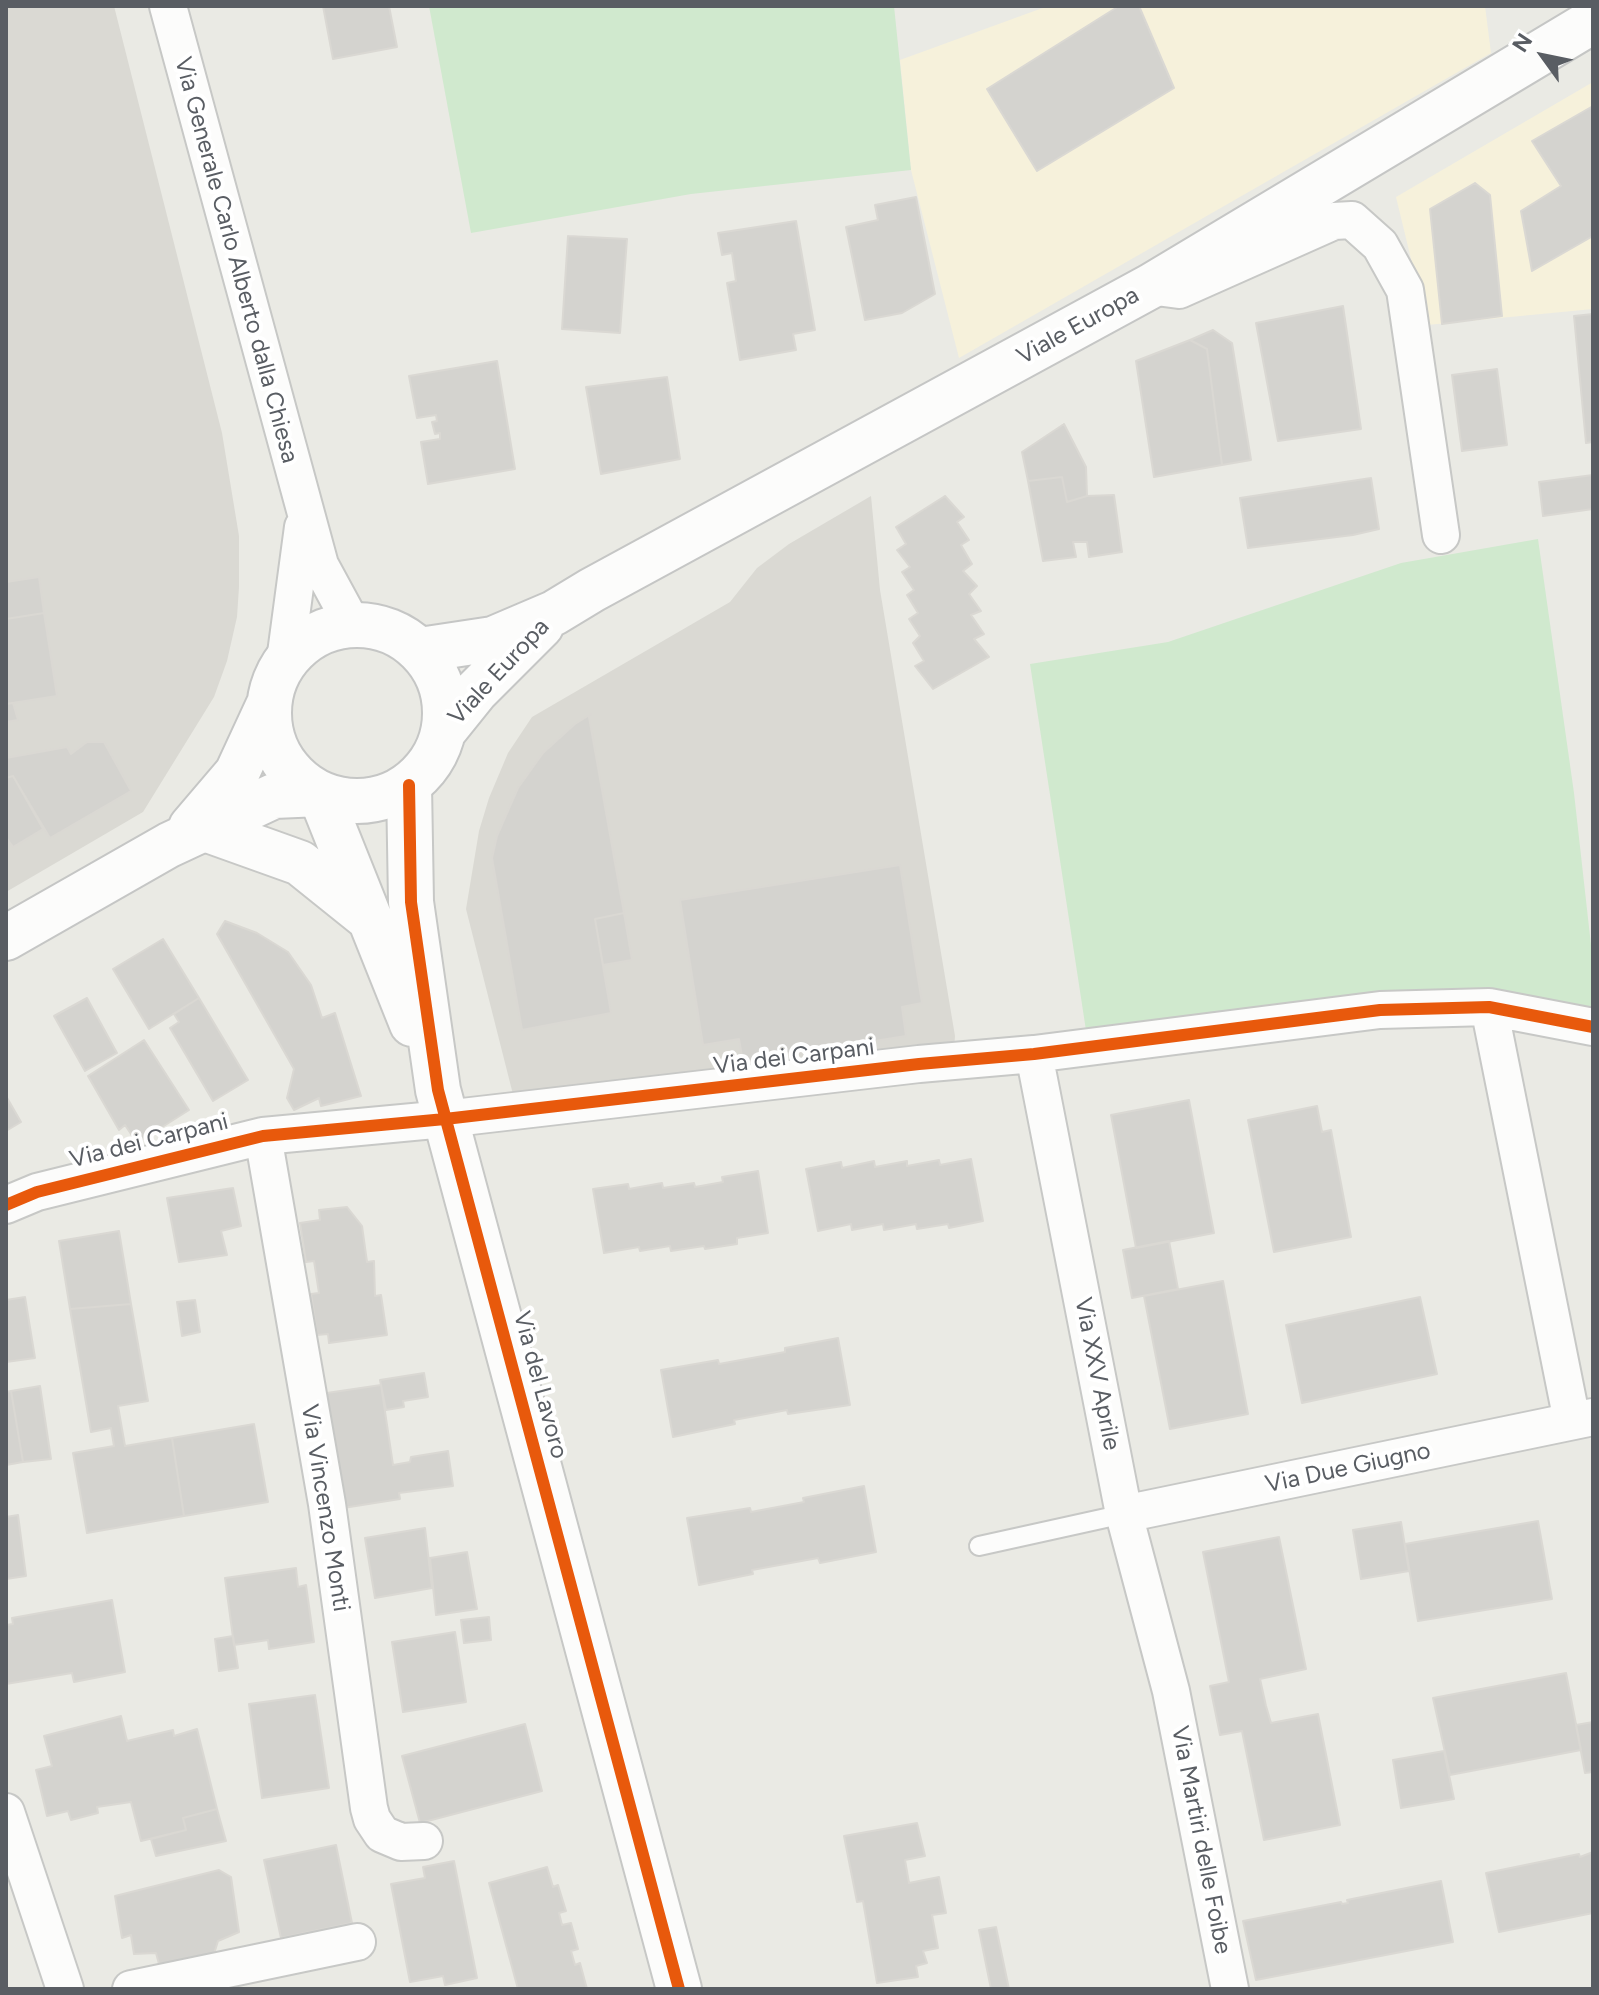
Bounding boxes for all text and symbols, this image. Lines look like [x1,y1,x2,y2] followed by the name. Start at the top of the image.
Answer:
[1503,16,1583,96] north arrow
[1506,28,1538,57] text: N
[168,54,304,466] street label: Via Generale Carlo Alberto dalla Chiesa
[1012,281,1144,371] street label: Viale Europa
[442,613,556,731] street label: Viale Europa
[712,1033,876,1081] street label: Via dei Carpani
[67,1107,231,1175] street label: Via dei Carpani
[1068,1295,1126,1453] street label: Via XXV Aprile
[506,1308,574,1462] street label: Via del Lavoro
[294,1402,356,1614] street label: Via Vincenzo Monti
[1263,1436,1433,1500] street label: Via Due Giugno
[1165,1724,1237,1956] street label: Via Martiri delle Foibe

